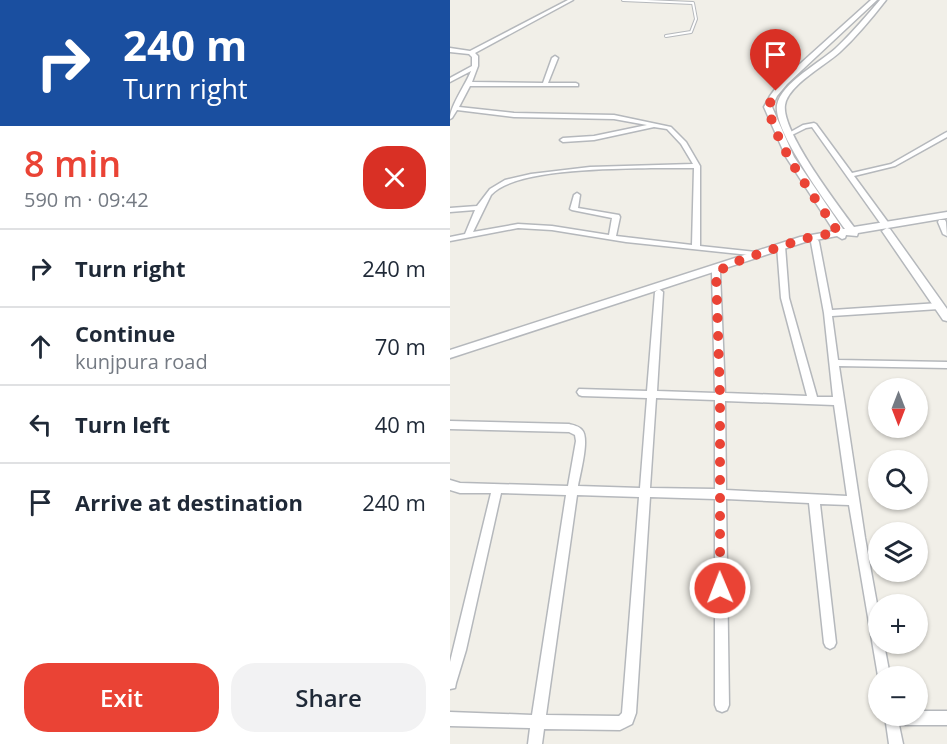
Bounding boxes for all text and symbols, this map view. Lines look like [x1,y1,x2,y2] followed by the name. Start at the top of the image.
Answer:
[123,16,247,73] text: 240 m
[24,24,102,102] icon: right
[750,29,801,91] pin
[759,38,792,71] icon: arrive
[123,70,248,107] text: Turn right
[24,139,121,188] text: 8 min
[363,146,426,209] button: close
[24,186,149,213] text: 590 m · 09:42
[24,252,57,285] icon: right
[75,253,186,283] text: Turn right
[362,253,426,283] text: 240 m
[75,318,175,348] text: Continue
[24,330,57,363] icon: ahead
[375,331,426,361] text: 70 m
[75,348,208,375] text: kunjpura road
[868,378,928,438] north arrow
[868,378,928,726] map controls
[24,408,57,441] icon: left
[75,409,170,439] text: Turn left
[375,409,426,439] text: 40 m
[868,450,928,510] button: search
[24,486,57,519] icon: arrive
[75,487,303,517] text: Arrive at destination
[362,487,426,517] text: 240 m
[868,522,928,582] button: layers
[688,556,752,620] position arrow
[868,594,928,654] button: +
[24,663,219,732] button: Exit
[231,663,426,732] button: Share
[868,666,928,726] button: −

